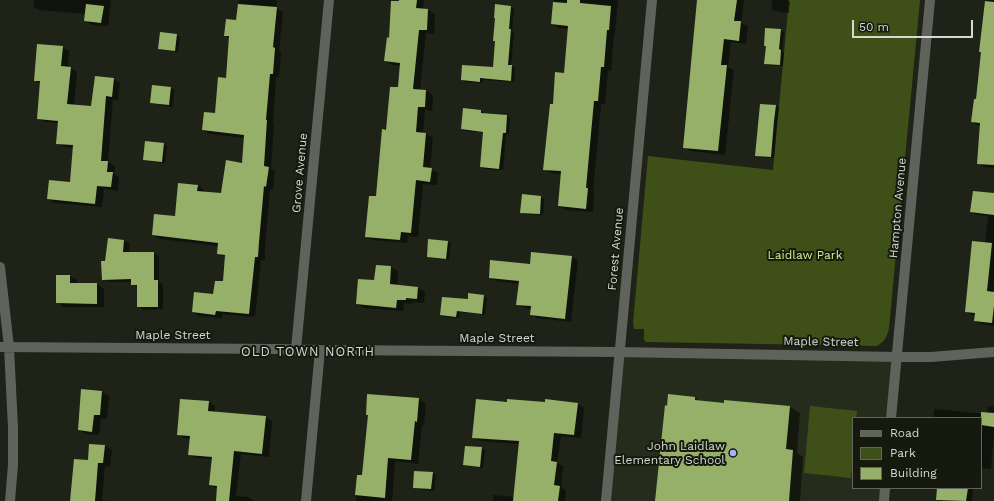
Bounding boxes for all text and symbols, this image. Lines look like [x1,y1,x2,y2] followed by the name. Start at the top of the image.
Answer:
[854,12,975,38] scale bar
[859,20,889,34] text: 50 m
[289,132,311,214] street label: Grove Avenue
[886,157,910,259] street label: Hampton Avenue
[605,207,627,291] street label: Forest Avenue
[768,248,842,262] park label: Laidlaw Park
[135,328,211,342] street label: Maple Street
[459,331,535,345] street label: Maple Street
[783,334,859,350] street label: Maple Street
[241,344,375,360] district label: OLD TOWN NORTH
[852,417,982,489] legend
[890,426,919,440] text: Road
[614,439,725,467] place label: John Laidlaw Elementary School
[890,446,916,460] text: Park
[728,448,738,458] marker: John Laidlaw Elementary School
[890,466,937,480] text: Building

